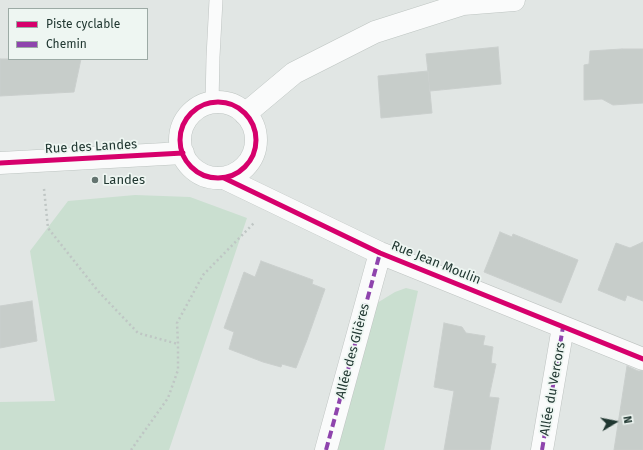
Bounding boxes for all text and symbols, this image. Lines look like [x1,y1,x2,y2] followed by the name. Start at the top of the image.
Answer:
[8,8,148,60] legend
[46,17,120,31] text: Piste cyclable
[46,37,87,51] text: Chemin
[45,137,137,157] street label: Rue des Landes
[103,172,145,188] place label: Landes
[90,175,100,185] marker: Landes
[389,238,483,288] street label: Rue Jean Moulin
[333,302,373,400] street label: Allée des Glières
[537,341,569,437] street label: Allée du Vercors
[595,402,635,442] north arrow
[620,415,634,425] text: N

